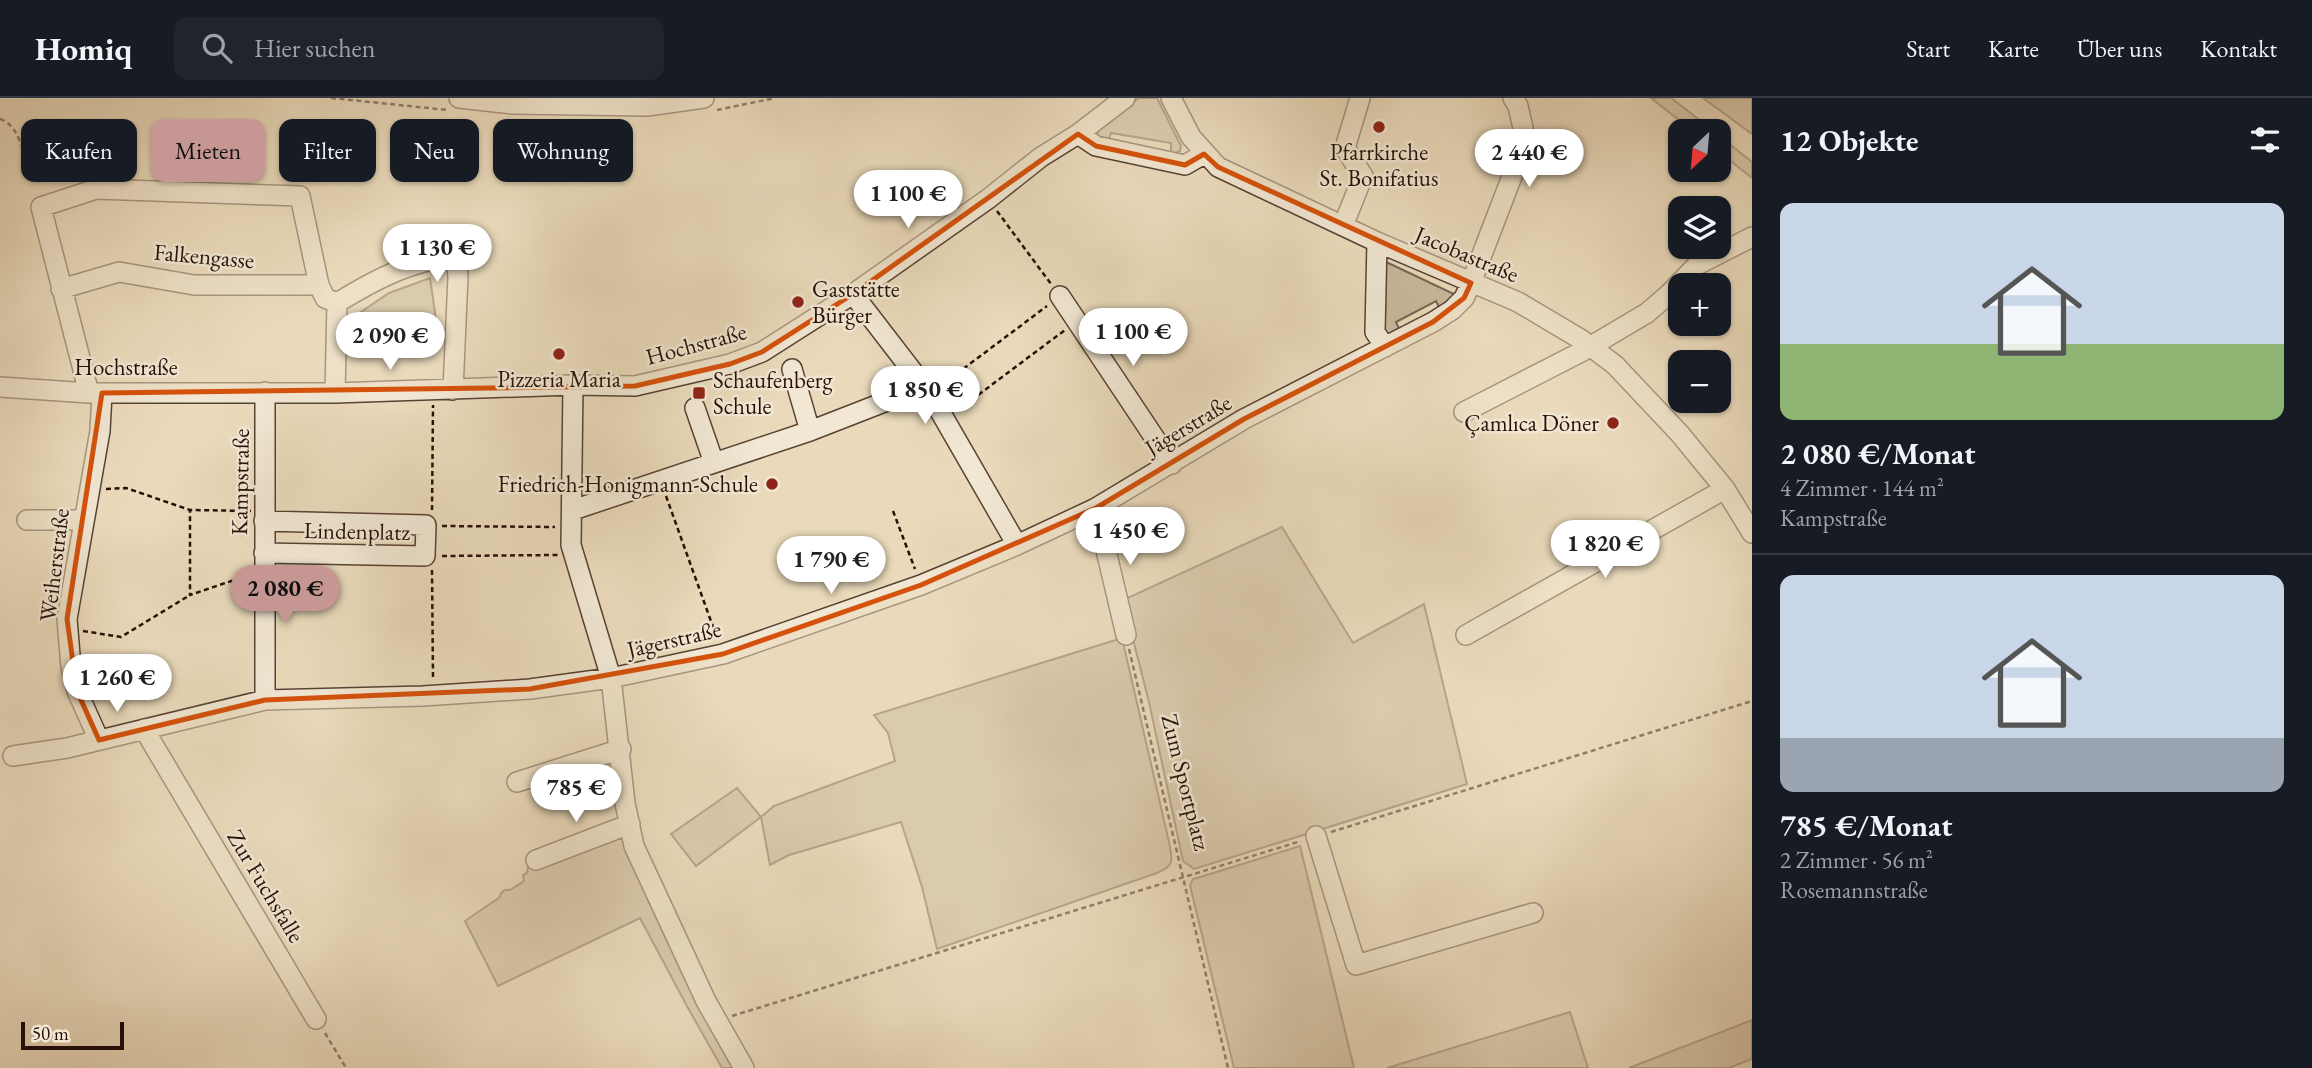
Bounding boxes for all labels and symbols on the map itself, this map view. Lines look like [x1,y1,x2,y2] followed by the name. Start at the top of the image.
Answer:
[1371,119,1387,135] marker: Pfarrkirche St. Bonifatius
[1668,119,1731,182] north arrow
[1464,130,1594,189] pin: 2 440 €
[1320,137,1438,193] place label: Pfarrkirche St. Bonifatius
[843,170,973,230] pin: 1 100 €
[1409,218,1523,289] street label: Jacobastraße
[372,225,502,284] pin: 1 130 €
[153,237,255,275] street label: Falkengasse
[812,274,900,330] place label: Gaststätte Bürger
[790,294,806,310] marker: Gaststätte Bürger
[1068,308,1198,368] pin: 1 100 €
[325,313,455,372] pin: 2 090 €
[642,316,750,372] street label: Hochstraße
[551,346,567,362] marker: Pizzeria Maria
[74,352,178,382] street label: Hochstraße
[497,364,622,394] place label: Pizzeria Maria
[713,365,834,421] place label: Schaufenberg Schule
[860,366,990,426] pin: 1 850 €
[691,385,707,401] marker: Schaufenberg Schule
[1138,387,1237,464] street label: Jägerstraße
[1464,408,1599,438] place label: Çamlıca Döner
[1605,415,1621,431] marker: Çamlıca Döner
[224,428,256,536] street label: Kampstraße
[498,469,758,499] place label: Friedrich-Honigmann-Schule
[764,476,780,492] marker: Friedrich-Honigmann-Schule
[32,507,76,623] street label: Weiherstraße
[1065,508,1195,567] pin: 1 450 €
[304,515,411,547] street label: Lindenplatz
[1540,520,1670,580] pin: 1 820 €
[766,536,896,596] pin: 1 790 €
[220,566,350,625] pin: 2 080 €
[622,614,724,665] street label: Jägerstraße
[52,654,182,714] pin: 1 260 €
[1155,711,1218,854] street label: Zum Sportplatz
[527,764,625,824] pin: 785 €
[221,824,312,948] street label: Zur Fuchsfalle
[21,1019,124,1051] scale bar

